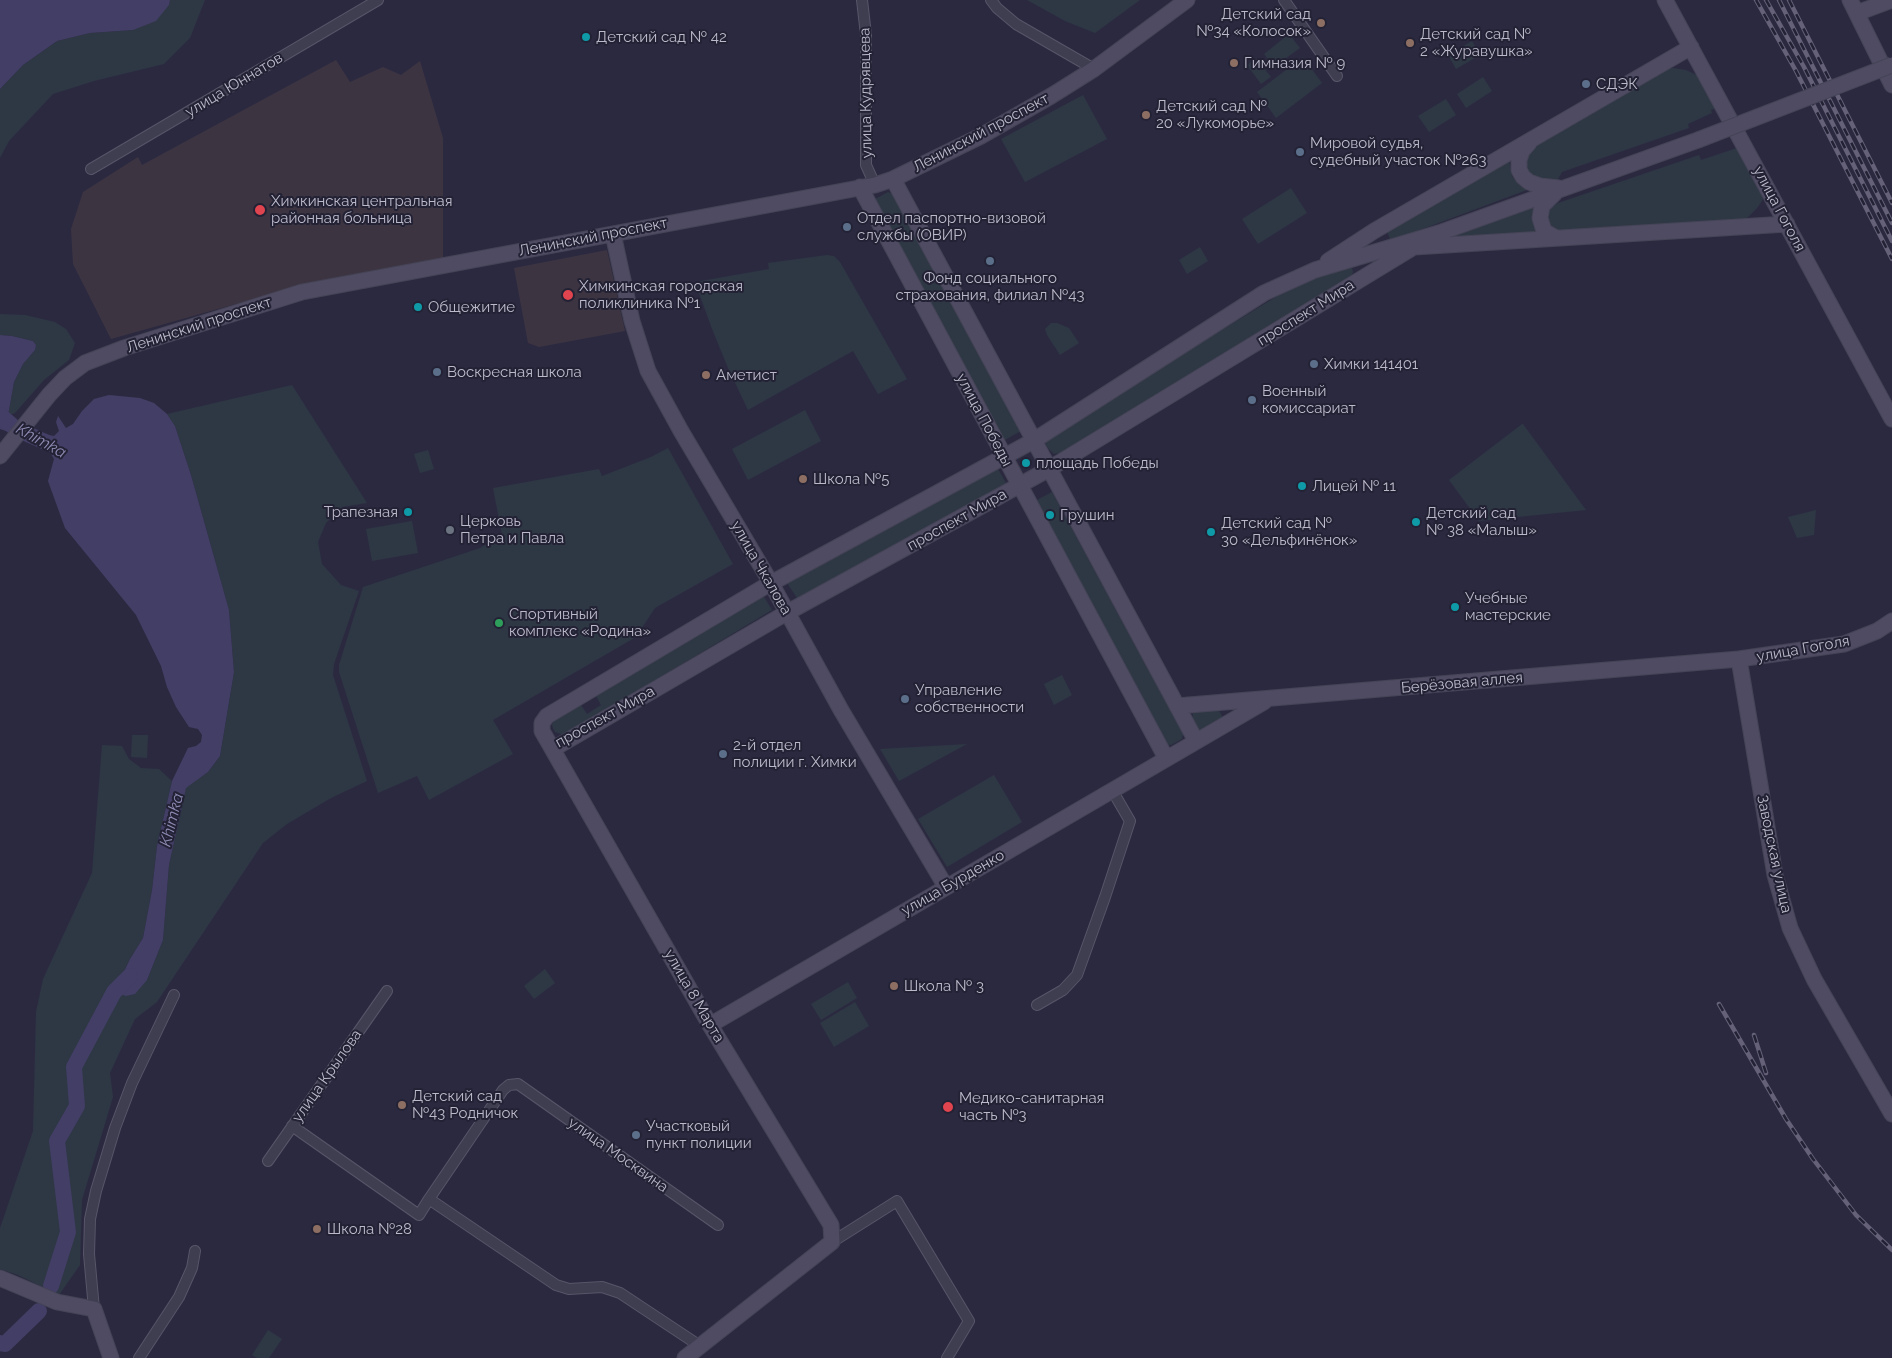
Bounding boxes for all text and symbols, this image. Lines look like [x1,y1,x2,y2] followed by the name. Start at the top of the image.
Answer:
[1196,5,1311,40] place label: Детский сад №34 «Колосок»
[1315,17,1327,29] marker: Детский сад №34 «Колосок»
[1420,25,1533,60] place label: Детский сад № 2 «Журавушка»
[856,27,876,159] street label: улица Кудрявцева
[596,28,727,46] place label: Детский сад № 42
[580,31,592,43] marker: Детский сад № 42
[1404,37,1416,49] marker: Детский сад № 2 «Журавушка»
[182,49,286,121] street label: улица Юннатов
[1244,54,1345,72] place label: Гимназия № 9
[1228,57,1240,69] marker: Гимназия № 9
[1596,75,1638,93] place label: СДЭК
[1580,78,1592,90] marker: СДЭК
[910,90,1052,176] street label: Ленинский проспект
[1156,97,1274,132] place label: Детский сад № 20 «Лукоморье»
[1140,109,1152,121] marker: Детский сад № 20 «Лукоморье»
[1310,134,1486,169] place label: Мировой судья, судебный участок №263
[1294,146,1306,158] marker: Мировой судья, судебный участок №263
[1749,163,1809,255] street label: улица Гоголя
[271,192,452,227] place label: Химкинская центральная районная больница
[253,203,267,217] marker: Химкинская центральная районная больница
[857,209,1046,244] place label: Отдел паспортно-визовой службы (ОВИР)
[517,214,669,260] street label: Ленинский проспект
[841,221,853,233] marker: Отдел паспортно-визовой службы (ОВИР)
[984,255,996,267] marker: Фонд социального страхования, филиал №43
[896,269,1084,304] place label: Фонд социального страхования, филиал №43
[1254,276,1358,350] street label: проспект Мира
[579,277,743,312] place label: Химкинская городская поликлиника №1
[561,288,575,302] marker: Химкинская городская поликлиника №1
[124,293,274,357] street label: Ленинский проспект
[428,298,515,316] place label: Общежитие
[412,301,424,313] marker: Общежитие
[1324,355,1418,373] place label: Химки 141401
[1308,358,1320,370] marker: Химки 141401
[447,363,582,381] place label: Воскресная школа
[431,366,443,378] marker: Воскресная школа
[716,366,777,384] place label: Аметист
[700,369,712,381] marker: Аметист
[952,370,1016,470] street label: улица Победы
[1262,382,1356,417] place label: Военный комиссариат
[1246,394,1258,406] marker: Военный комиссариат
[13,419,69,463] water label: Khimka
[1036,454,1159,472] place label: площадь Победы
[1020,457,1032,469] marker: площадь Победы
[813,470,889,488] place label: Школа №5
[797,473,809,485] marker: Школа №5
[1312,477,1396,495] place label: Лицей № 11
[1296,480,1308,492] marker: Лицей № 11
[904,485,1010,555] street label: проспект Мира
[324,503,398,521] place label: Трапезная
[1426,504,1537,539] place label: Детский сад № 38 «Малыш»
[402,506,414,518] marker: Трапезная
[1060,506,1114,524] place label: Грушин
[1044,509,1056,521] marker: Грушин
[460,512,564,547] place label: Церковь Петра и Павла
[1221,514,1357,549] place label: Детский сад № 30 «Дельфинёнок»
[1410,516,1422,528] marker: Детский сад № 38 «Малыш»
[727,518,795,618] street label: улица Чкалова
[444,524,456,536] marker: Церковь Петра и Павла
[1205,526,1217,538] marker: Детский сад № 30 «Дельфинёнок»
[1465,589,1551,624] place label: Учебные мастерские
[1449,601,1461,613] marker: Учебные мастерские
[509,605,651,640] place label: Спортивный комплекс «Родина»
[493,617,505,629] marker: Спортивный комплекс «Родина»
[1755,632,1851,666] street label: улица Гоголя
[1400,669,1524,697] street label: Берёзовая аллея
[915,681,1024,716] place label: Управление собственности
[552,682,658,752] street label: проспект Мира
[899,693,911,705] marker: Управление собственности
[733,736,857,771] place label: 2-й отдел полиции г. Химки
[717,748,729,760] marker: 2-й отдел полиции г. Химки
[156,791,188,849] water label: Khimka
[1753,793,1795,915] street label: Заводская улица
[898,846,1008,920] street label: улица Бурденко
[660,946,728,1046] street label: улица 8 Марта
[904,977,984,995] place label: Школа № 3
[888,980,900,992] marker: Школа № 3
[288,1026,366,1126] street label: улица Крылова
[412,1087,518,1122] place label: Детский сад №43 Родничок
[959,1089,1104,1124] place label: Медико-санитарная часть №3
[396,1099,408,1111] marker: Детский сад №43 Родничок
[941,1100,955,1114] marker: Медико-санитарная часть №3
[564,1114,672,1196] street label: улица Москвина
[646,1117,752,1152] place label: Участковый пункт полиции
[630,1129,642,1141] marker: Участковый пункт полиции
[327,1220,412,1238] place label: Школа №28
[311,1223,323,1235] marker: Школа №28

